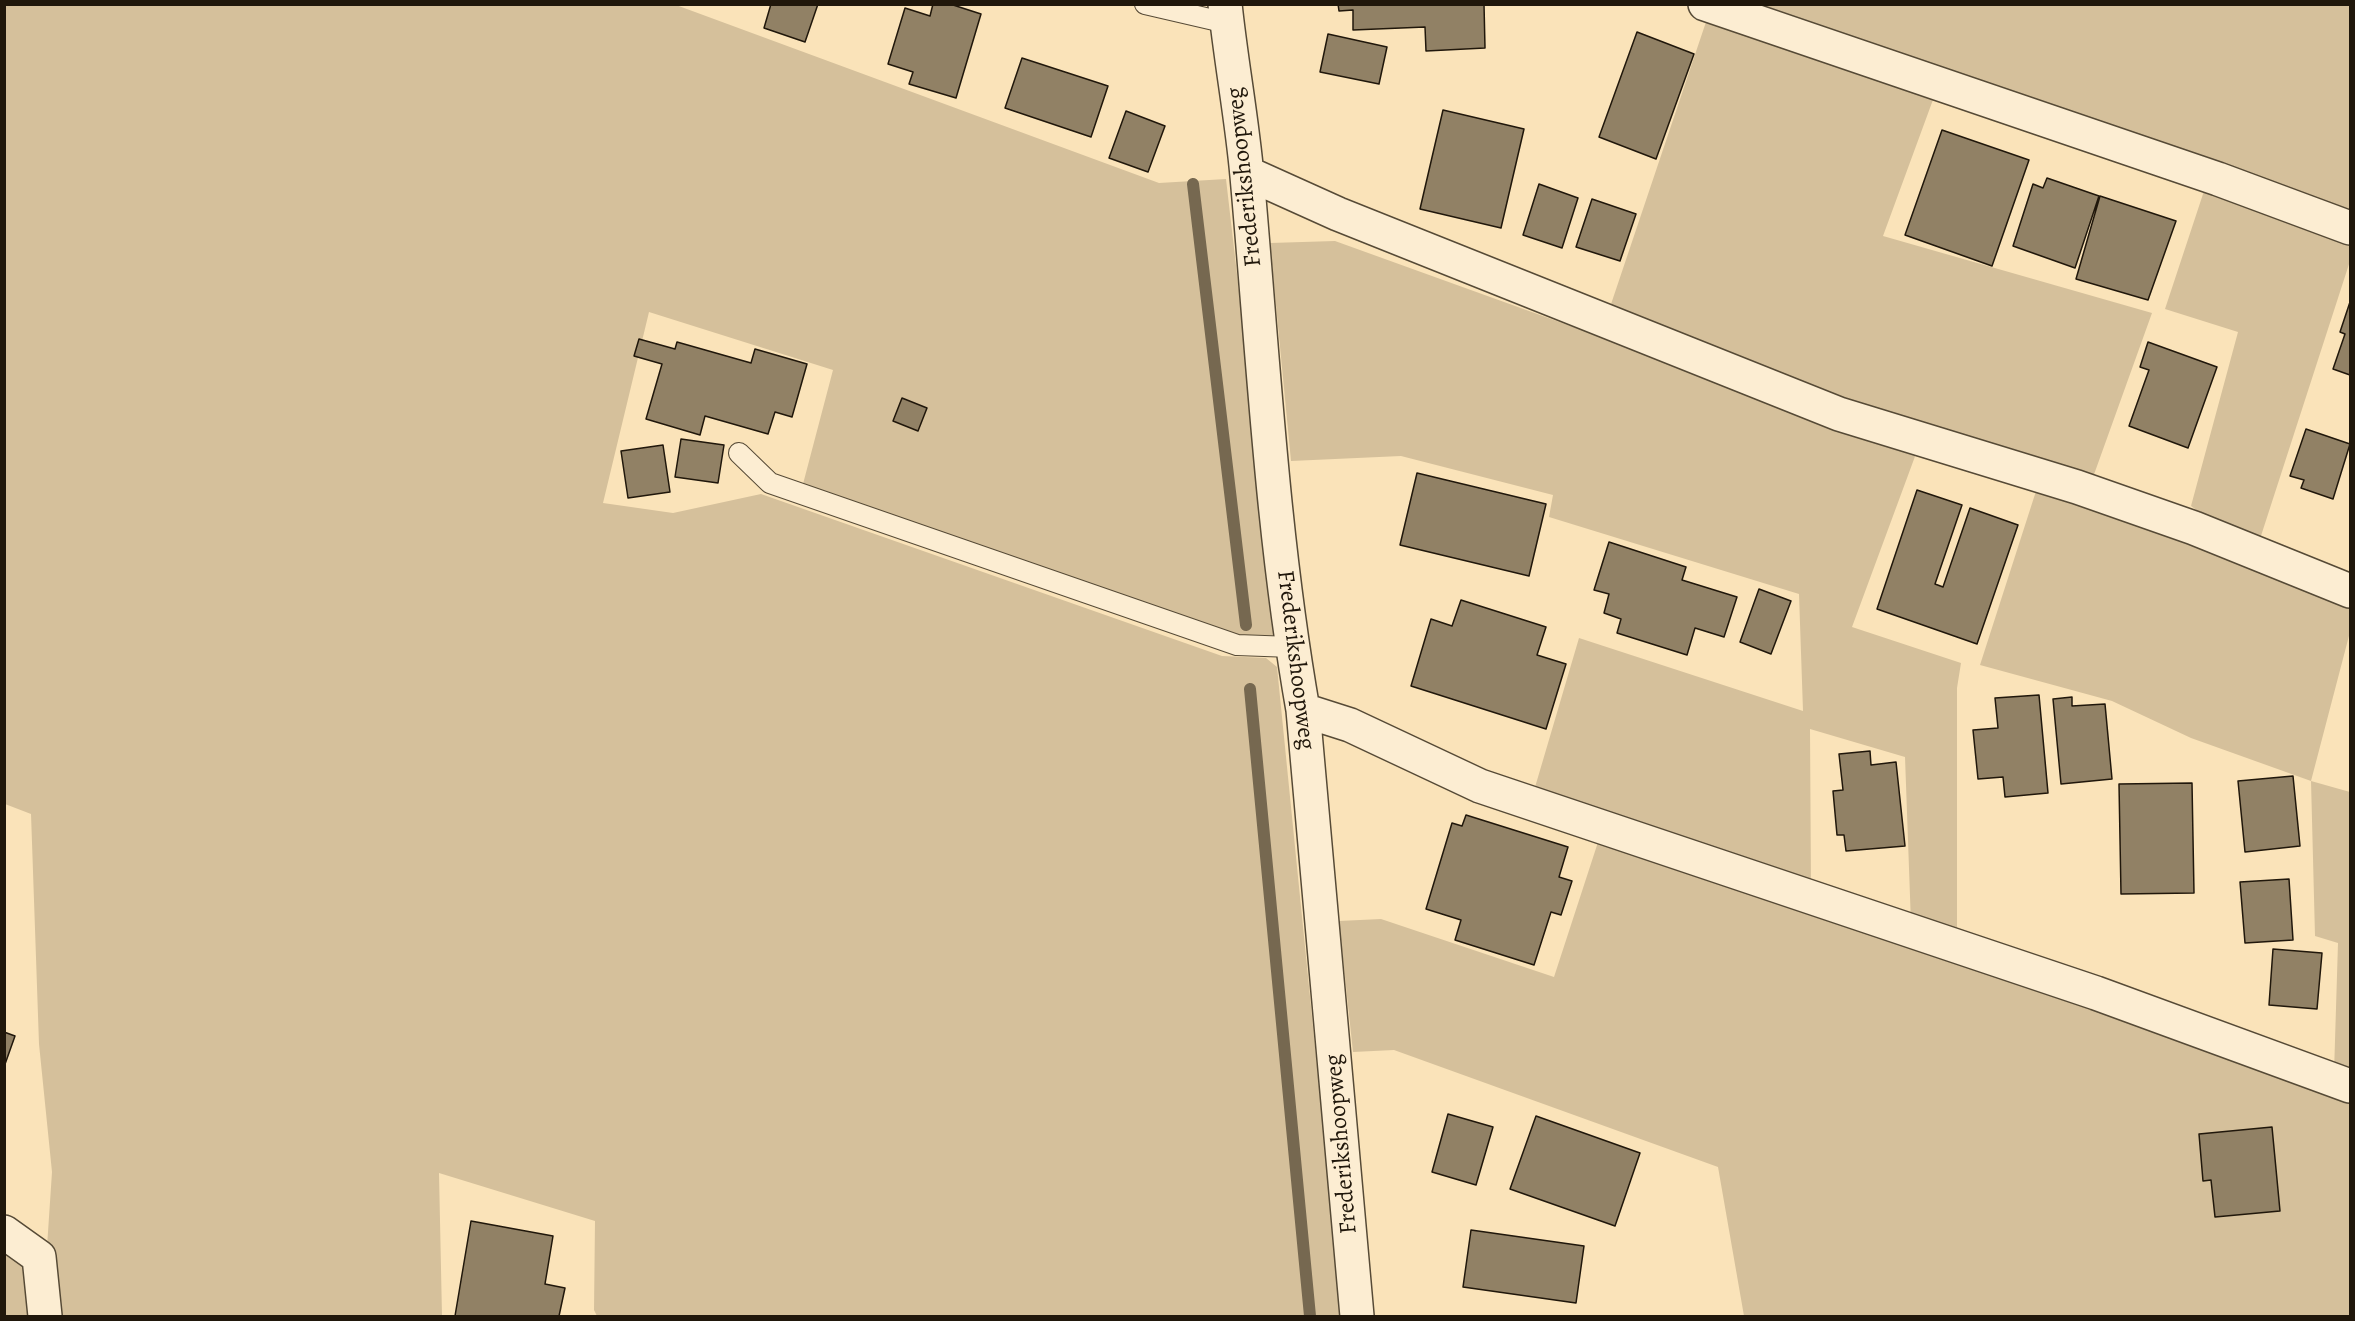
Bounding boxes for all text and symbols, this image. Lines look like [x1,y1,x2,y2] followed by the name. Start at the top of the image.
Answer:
[1221,86,1269,268] street label: Frederikshoopweg
[1270,569,1320,751] street label: Frederikshoopweg
[1320,1053,1364,1235] street label: Frederikshoopweg

